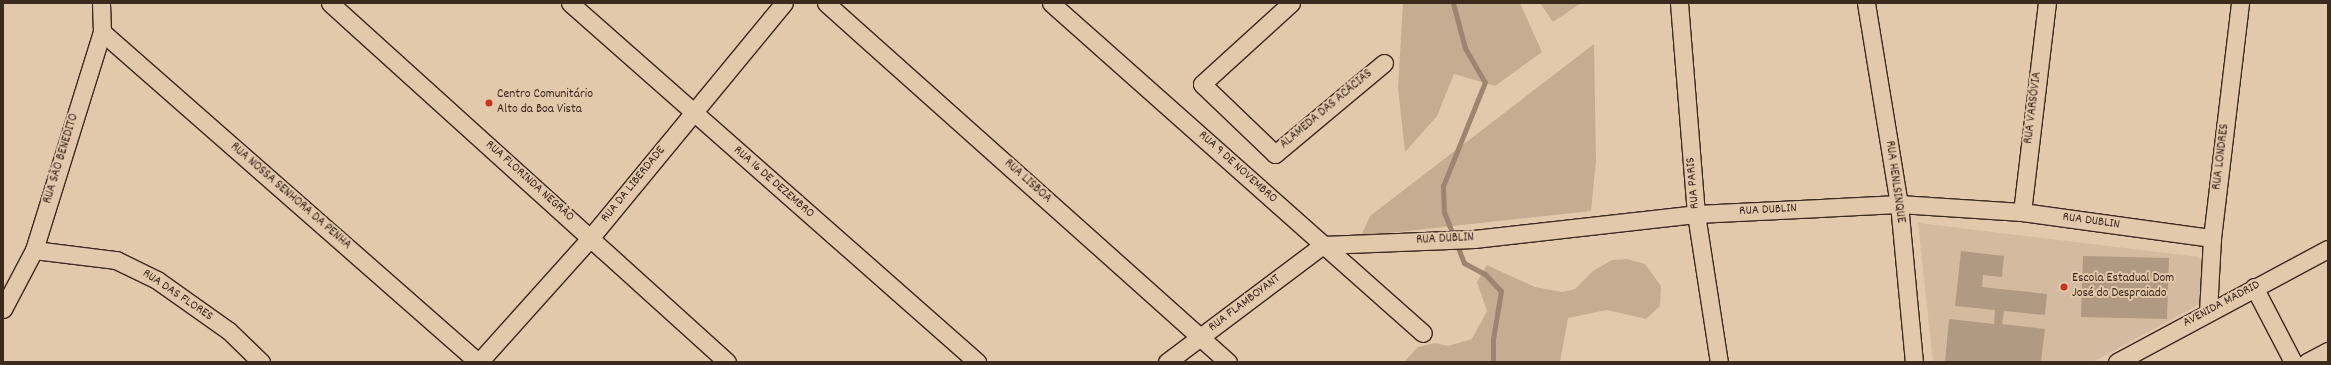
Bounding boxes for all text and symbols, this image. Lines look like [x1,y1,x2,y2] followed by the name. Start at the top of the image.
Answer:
[1278,67,1376,153] street label: ALAMEDA DAS ACÁCIAS
[2022,71,2046,145] street label: RUA VARSÓVIA
[497,88,593,119] place label: Centro Comunitário Alto da Boa Vista
[484,98,494,108] marker: Centro Comunitário Alto da Boa Vista
[41,112,83,206] street label: RUA SÃO BENEDITO
[2210,123,2234,191] street label: RUA LONDRES
[1194,128,1280,208] street label: RUA 9 DE NOVEMBRO
[481,138,577,226] street label: RUA FLORINDA NEGRÃO
[226,140,354,254] street label: RUA NOSSA SENHORA DA PENHA
[1881,140,1907,224] street label: RUA HENLSINQUE
[598,144,670,226] street label: RUA DA LIBERDADE
[729,144,817,222] street label: RUA 16 DE DEZEMBRO
[1000,157,1054,207] street label: RUA LISBOA
[1684,157,1704,209] street label: RUA PARIS
[1739,202,1797,220] street label: RUA DUBLIN
[2061,210,2121,234] street label: RUA DUBLIN
[1416,231,1474,249] street label: RUA DUBLIN
[139,267,215,325] street label: RUA DAS FLORES
[1206,272,1284,336] street label: RUA FLAMBOYANT
[2072,272,2174,303] place label: Escola Estadual Dom José do Despraiado
[2181,278,2263,332] street label: AVENIDA MADRID
[2059,282,2069,292] marker: Escola Estadual Dom José do Despraiado

